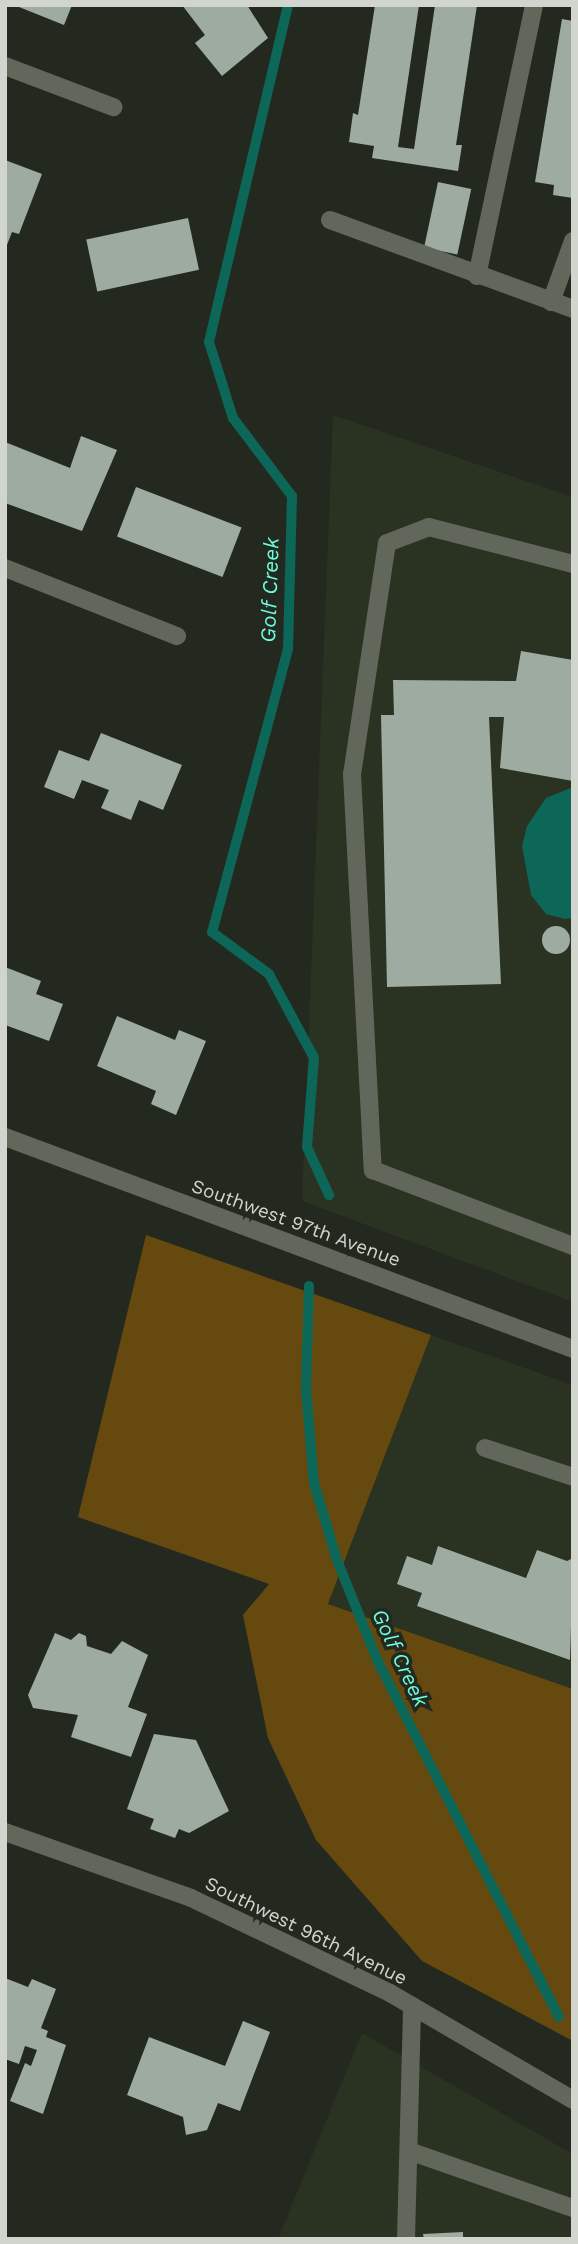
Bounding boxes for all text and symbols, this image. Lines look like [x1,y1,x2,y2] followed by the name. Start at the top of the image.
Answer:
[256,537,284,643] water label: Golf Creek
[188,1174,404,1272] street label: Southwest 97th Avenue
[366,1605,434,1711] water label: Golf Creek
[201,1872,411,1990] street label: Southwest 96th Avenue

